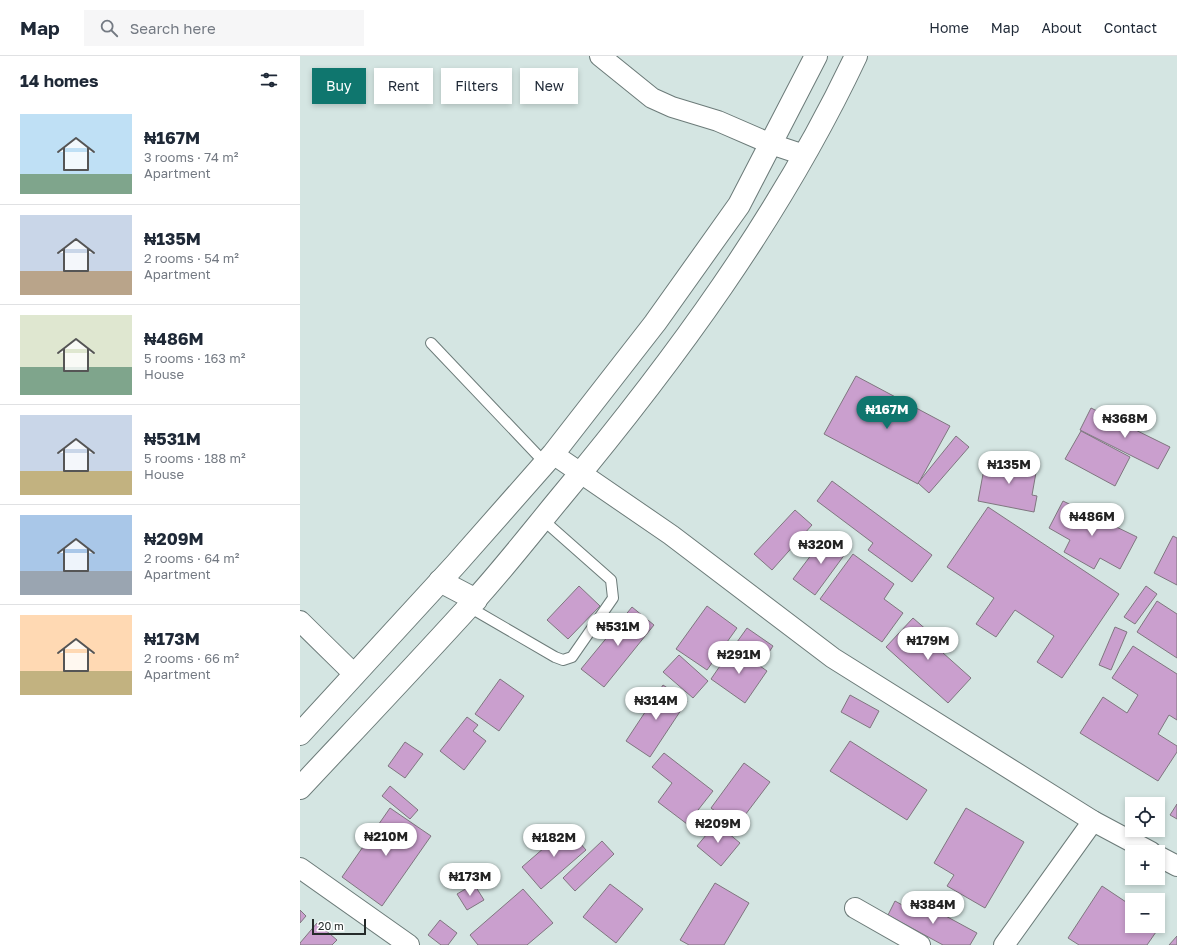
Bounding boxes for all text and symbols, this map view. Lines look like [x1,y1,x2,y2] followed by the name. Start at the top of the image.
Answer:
[84,10,364,46] search box
[20,16,60,39] text: Map
[98,17,120,39] icon: search
[130,19,216,37] text: Search here
[929,19,969,36] text: Home
[991,19,1019,36] text: Map
[1041,19,1082,36] text: About
[1104,19,1157,36] text: Contact
[312,68,366,104] chip: Buy
[374,68,433,104] chip: Rent
[441,68,512,104] chip: Filters
[520,68,578,104] chip: New
[258,69,280,91] icon: filters
[20,70,99,91] text: 14 homes
[144,127,200,148] text: ₦167M
[52,130,100,178] icon: home
[144,149,238,165] text: 3 rooms · 74 m²
[144,165,211,181] text: Apartment
[144,228,201,249] text: ₦135M
[52,231,100,279] icon: home
[144,250,239,266] text: 2 rooms · 54 m²
[144,266,211,282] text: Apartment
[144,328,204,349] text: ₦486M
[52,331,100,379] icon: home
[144,350,245,366] text: 5 rooms · 163 m²
[144,366,184,382] text: House
[859,396,915,430] pin: ₦167M
[866,401,909,417] text: ₦167M
[1097,405,1153,439] pin: ₦368M
[1102,410,1148,426] text: ₦368M
[144,428,201,449] text: ₦531M
[52,431,100,479] icon: home
[144,450,246,466] text: 5 rooms · 188 m²
[981,451,1037,485] pin: ₦135M
[987,456,1031,472] text: ₦135M
[144,466,184,482] text: House
[1064,503,1120,537] pin: ₦486M
[1069,508,1115,524] text: ₦486M
[144,528,204,549] text: ₦209M
[52,531,100,579] icon: home
[793,531,849,565] pin: ₦320M
[798,536,844,552] text: ₦320M
[144,550,239,566] text: 2 rooms · 64 m²
[144,566,211,582] text: Apartment
[590,613,646,647] pin: ₦531M
[596,618,640,634] text: ₦531M
[900,627,956,661] pin: ₦179M
[144,628,200,649] text: ₦173M
[52,631,100,679] icon: home
[907,632,950,648] text: ₦179M
[711,641,767,675] pin: ₦291M
[717,646,761,662] text: ₦291M
[144,650,239,666] text: 2 rooms · 66 m²
[144,666,211,682] text: Apartment
[628,687,684,721] pin: ₦314M
[634,692,678,708] text: ₦314M
[1125,797,1165,933] map controls
[1125,797,1165,837] button: locate
[690,810,746,844] pin: ₦209M
[695,815,741,831] text: ₦209M
[358,823,414,857] pin: ₦210M
[526,824,582,858] pin: ₦182M
[364,828,408,844] text: ₦210M
[532,829,576,845] text: ₦182M
[1125,845,1165,885] button: +
[442,863,498,897] pin: ₦173M
[449,868,491,884] text: ₦173M
[905,891,961,925] pin: ₦384M
[1125,893,1165,933] button: −
[910,896,956,912] text: ₦384M
[312,917,366,936] scale bar
[318,919,344,932] text: 20 m

